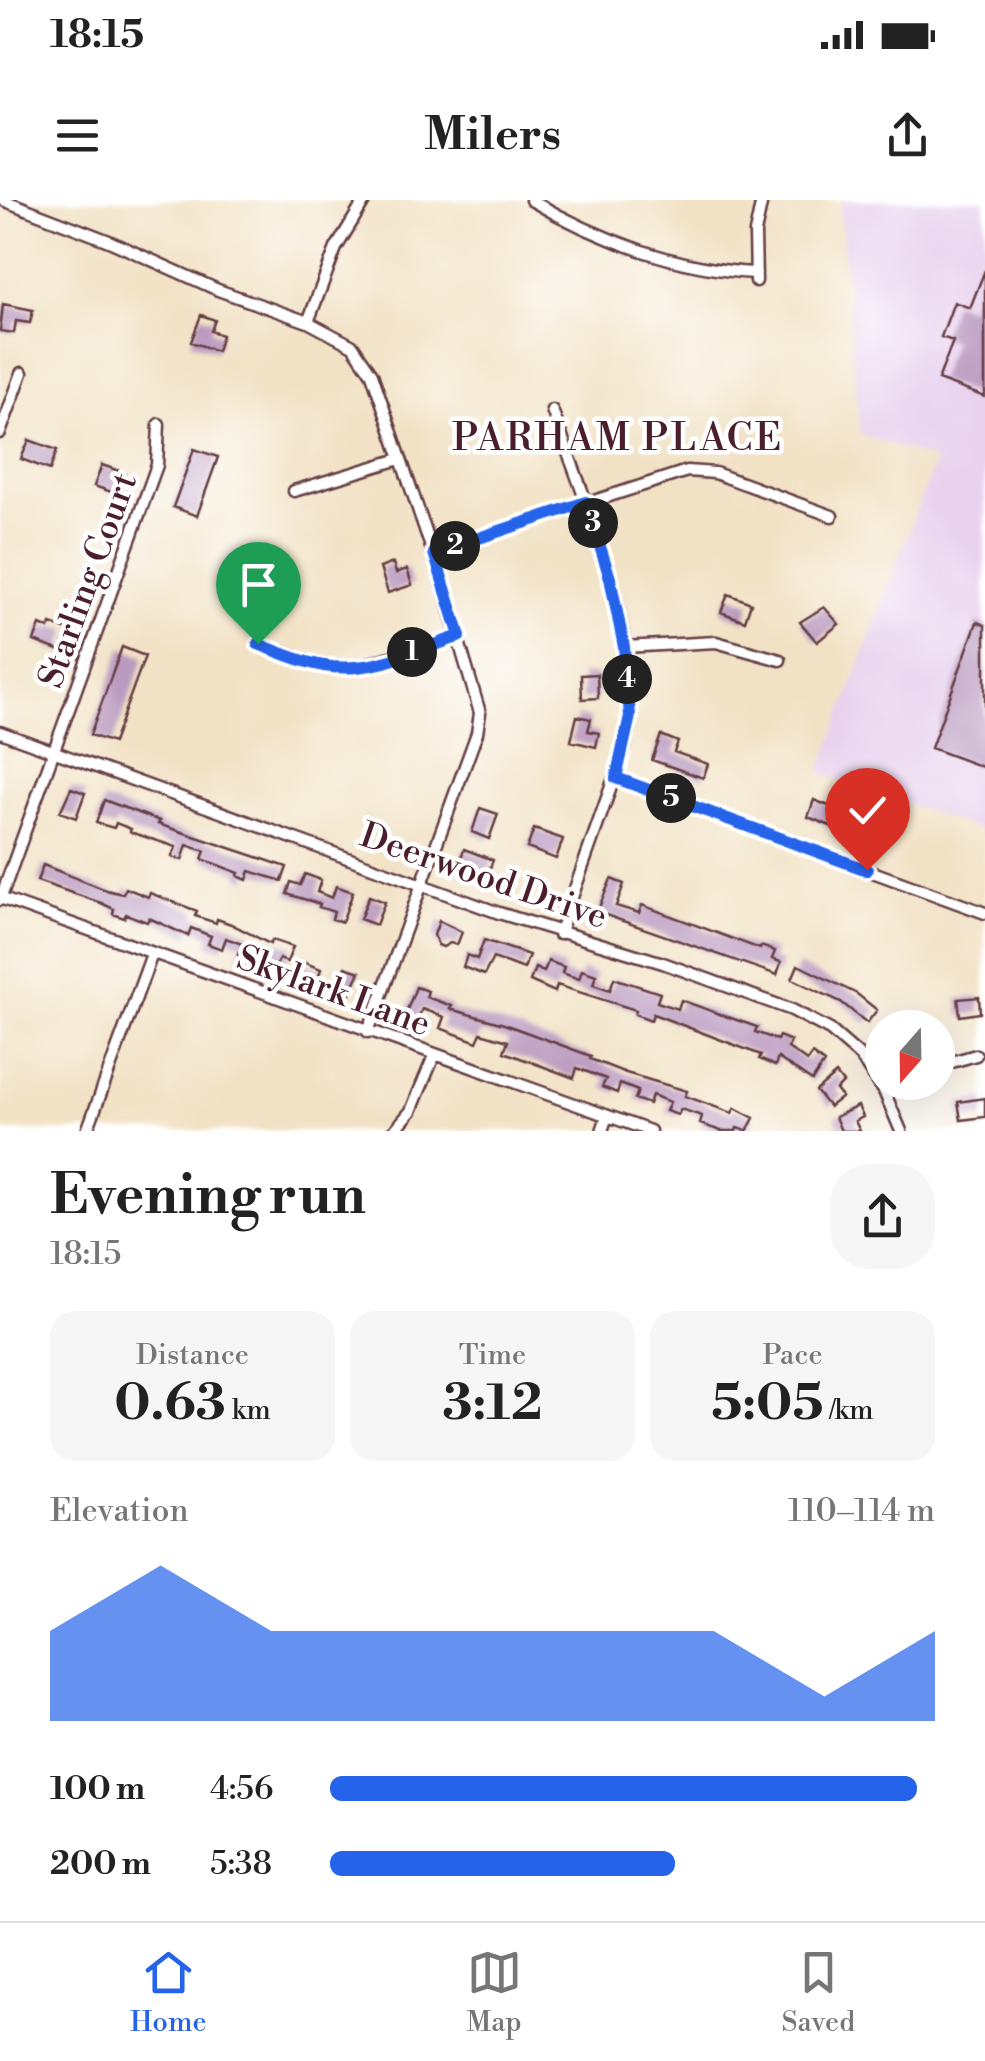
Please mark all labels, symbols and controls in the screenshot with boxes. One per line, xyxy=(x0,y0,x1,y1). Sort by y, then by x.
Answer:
text: 18:15 xyxy=(50,12,144,59)
text: Milers xyxy=(424,107,561,164)
icon: menu xyxy=(50,108,105,163)
icon: share xyxy=(880,108,935,163)
district label: PARHAM PLACE xyxy=(452,415,784,462)
street label: Starling Court xyxy=(30,467,147,694)
pin: 3 xyxy=(568,498,618,548)
text: 3 xyxy=(585,505,601,540)
pin: 2 xyxy=(430,521,480,571)
text: 2 xyxy=(446,528,464,563)
pin xyxy=(216,542,301,645)
icon: arrive xyxy=(231,557,286,612)
pin: 1 xyxy=(387,627,437,677)
text: 1 xyxy=(405,634,419,669)
pin: 4 xyxy=(602,654,652,704)
text: 4 xyxy=(618,661,636,696)
pin xyxy=(825,768,910,871)
pin: 5 xyxy=(646,773,696,823)
text: 5 xyxy=(662,780,680,815)
icon: check xyxy=(840,783,895,838)
street label: Deerwood Drive xyxy=(354,814,613,939)
street label: Skylark Lane xyxy=(231,937,436,1046)
north arrow xyxy=(865,1010,955,1100)
map controls xyxy=(865,1010,955,1100)
text: Evening run xyxy=(50,1162,366,1231)
button: share xyxy=(830,1164,935,1269)
text: 18:15 xyxy=(50,1234,121,1274)
text: Distance xyxy=(136,1338,249,1373)
text: Time xyxy=(459,1338,526,1373)
text: Pace xyxy=(762,1338,823,1373)
text: 0.63 xyxy=(114,1373,226,1435)
text: 3:12 xyxy=(442,1373,543,1435)
text: 5:05 xyxy=(711,1373,823,1435)
text: km xyxy=(226,1393,271,1428)
text: /km xyxy=(823,1393,874,1428)
text: Elevation xyxy=(50,1491,189,1531)
text: 110–114 m xyxy=(788,1491,935,1531)
text: 100 m xyxy=(50,1769,145,1809)
text: 4:56 xyxy=(210,1769,273,1809)
text: 200 m xyxy=(50,1844,151,1884)
text: 5:38 xyxy=(210,1844,272,1884)
tab: Home xyxy=(130,1945,207,2040)
tab: Map xyxy=(467,1945,522,2040)
tab: Saved xyxy=(782,1945,855,2040)

